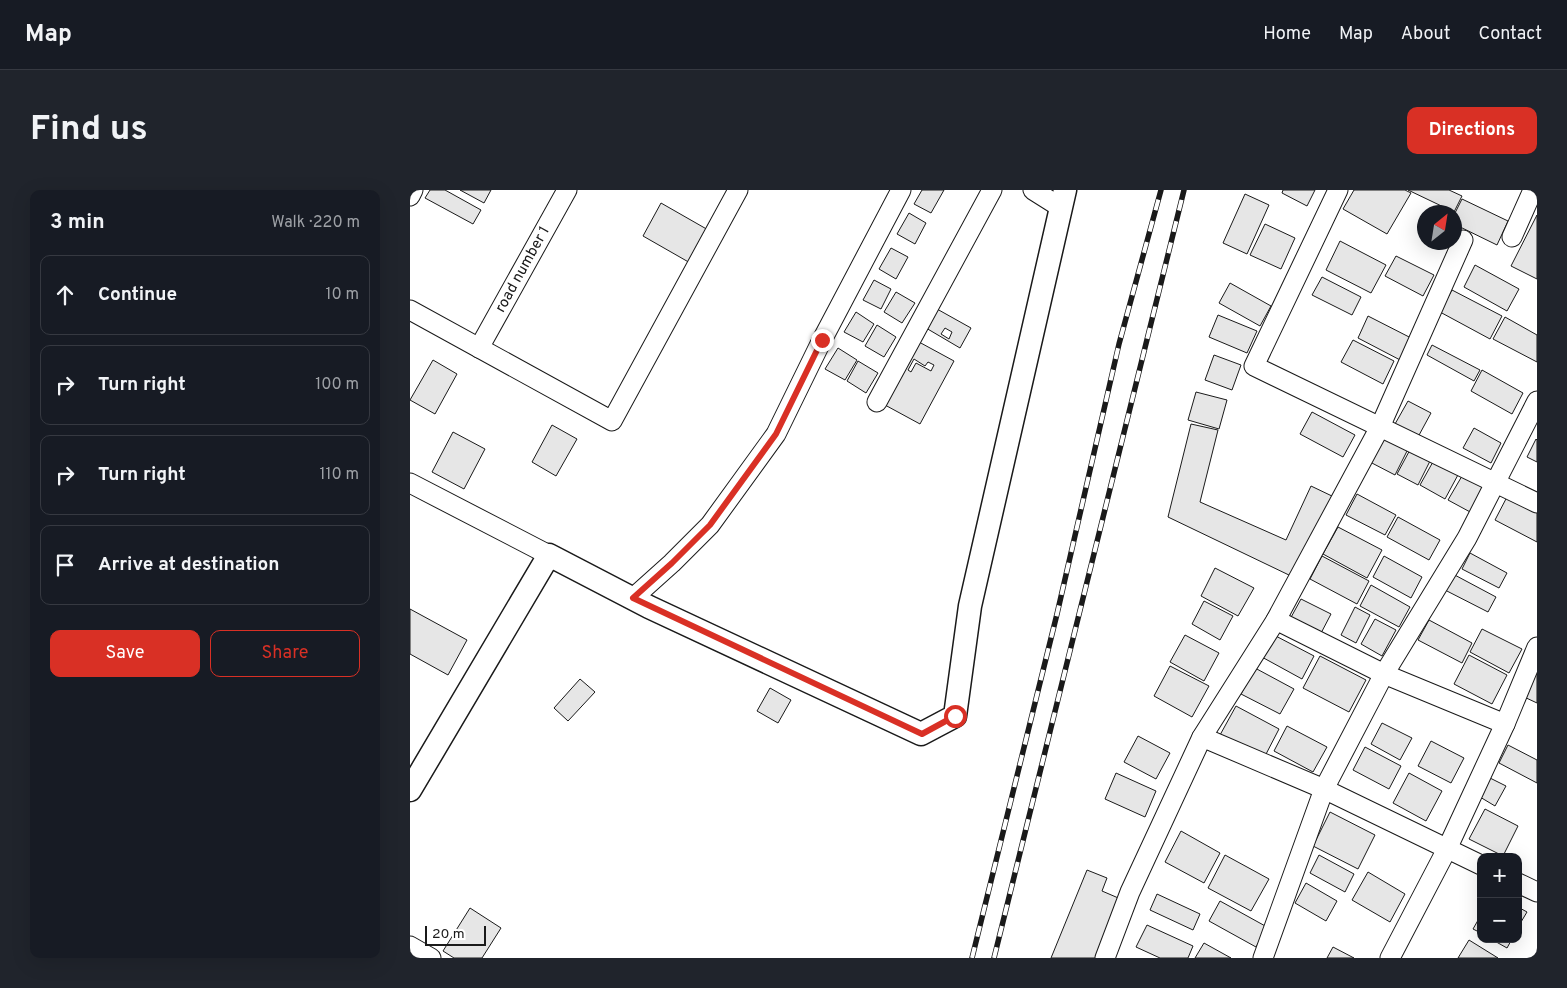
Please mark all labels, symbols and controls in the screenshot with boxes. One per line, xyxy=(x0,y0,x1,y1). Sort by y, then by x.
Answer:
text: Map xyxy=(25,20,72,50)
text: Home xyxy=(1263,23,1311,46)
text: Map xyxy=(1339,23,1373,46)
text: About xyxy=(1401,23,1450,46)
text: Contact xyxy=(1478,23,1542,46)
button: Directions xyxy=(1407,107,1537,154)
text: Find us xyxy=(30,108,148,152)
north arrow xyxy=(1417,205,1462,250)
text: 3 min xyxy=(50,209,105,236)
text: Walk · 220 m xyxy=(271,213,360,233)
street label: road number 1 xyxy=(491,223,554,316)
icon: ahead xyxy=(51,281,79,309)
text: Continue xyxy=(98,283,177,307)
text: 10 m xyxy=(325,285,359,305)
route end xyxy=(811,329,834,352)
icon: right xyxy=(51,371,79,399)
text: Turn right xyxy=(98,373,186,397)
text: 100 m xyxy=(315,375,359,395)
icon: right xyxy=(51,461,79,489)
text: Turn right xyxy=(98,463,186,487)
text: 110 m xyxy=(319,465,359,485)
icon: arrive xyxy=(51,551,79,579)
text: Arrive at destination xyxy=(98,553,279,577)
button: Save xyxy=(50,630,200,677)
button: Share xyxy=(210,630,360,677)
route start xyxy=(944,705,967,728)
map controls xyxy=(1477,853,1522,943)
button: + xyxy=(1477,853,1522,898)
button: − xyxy=(1477,898,1522,943)
scale bar xyxy=(425,923,486,946)
text: 20 m xyxy=(432,926,465,943)

